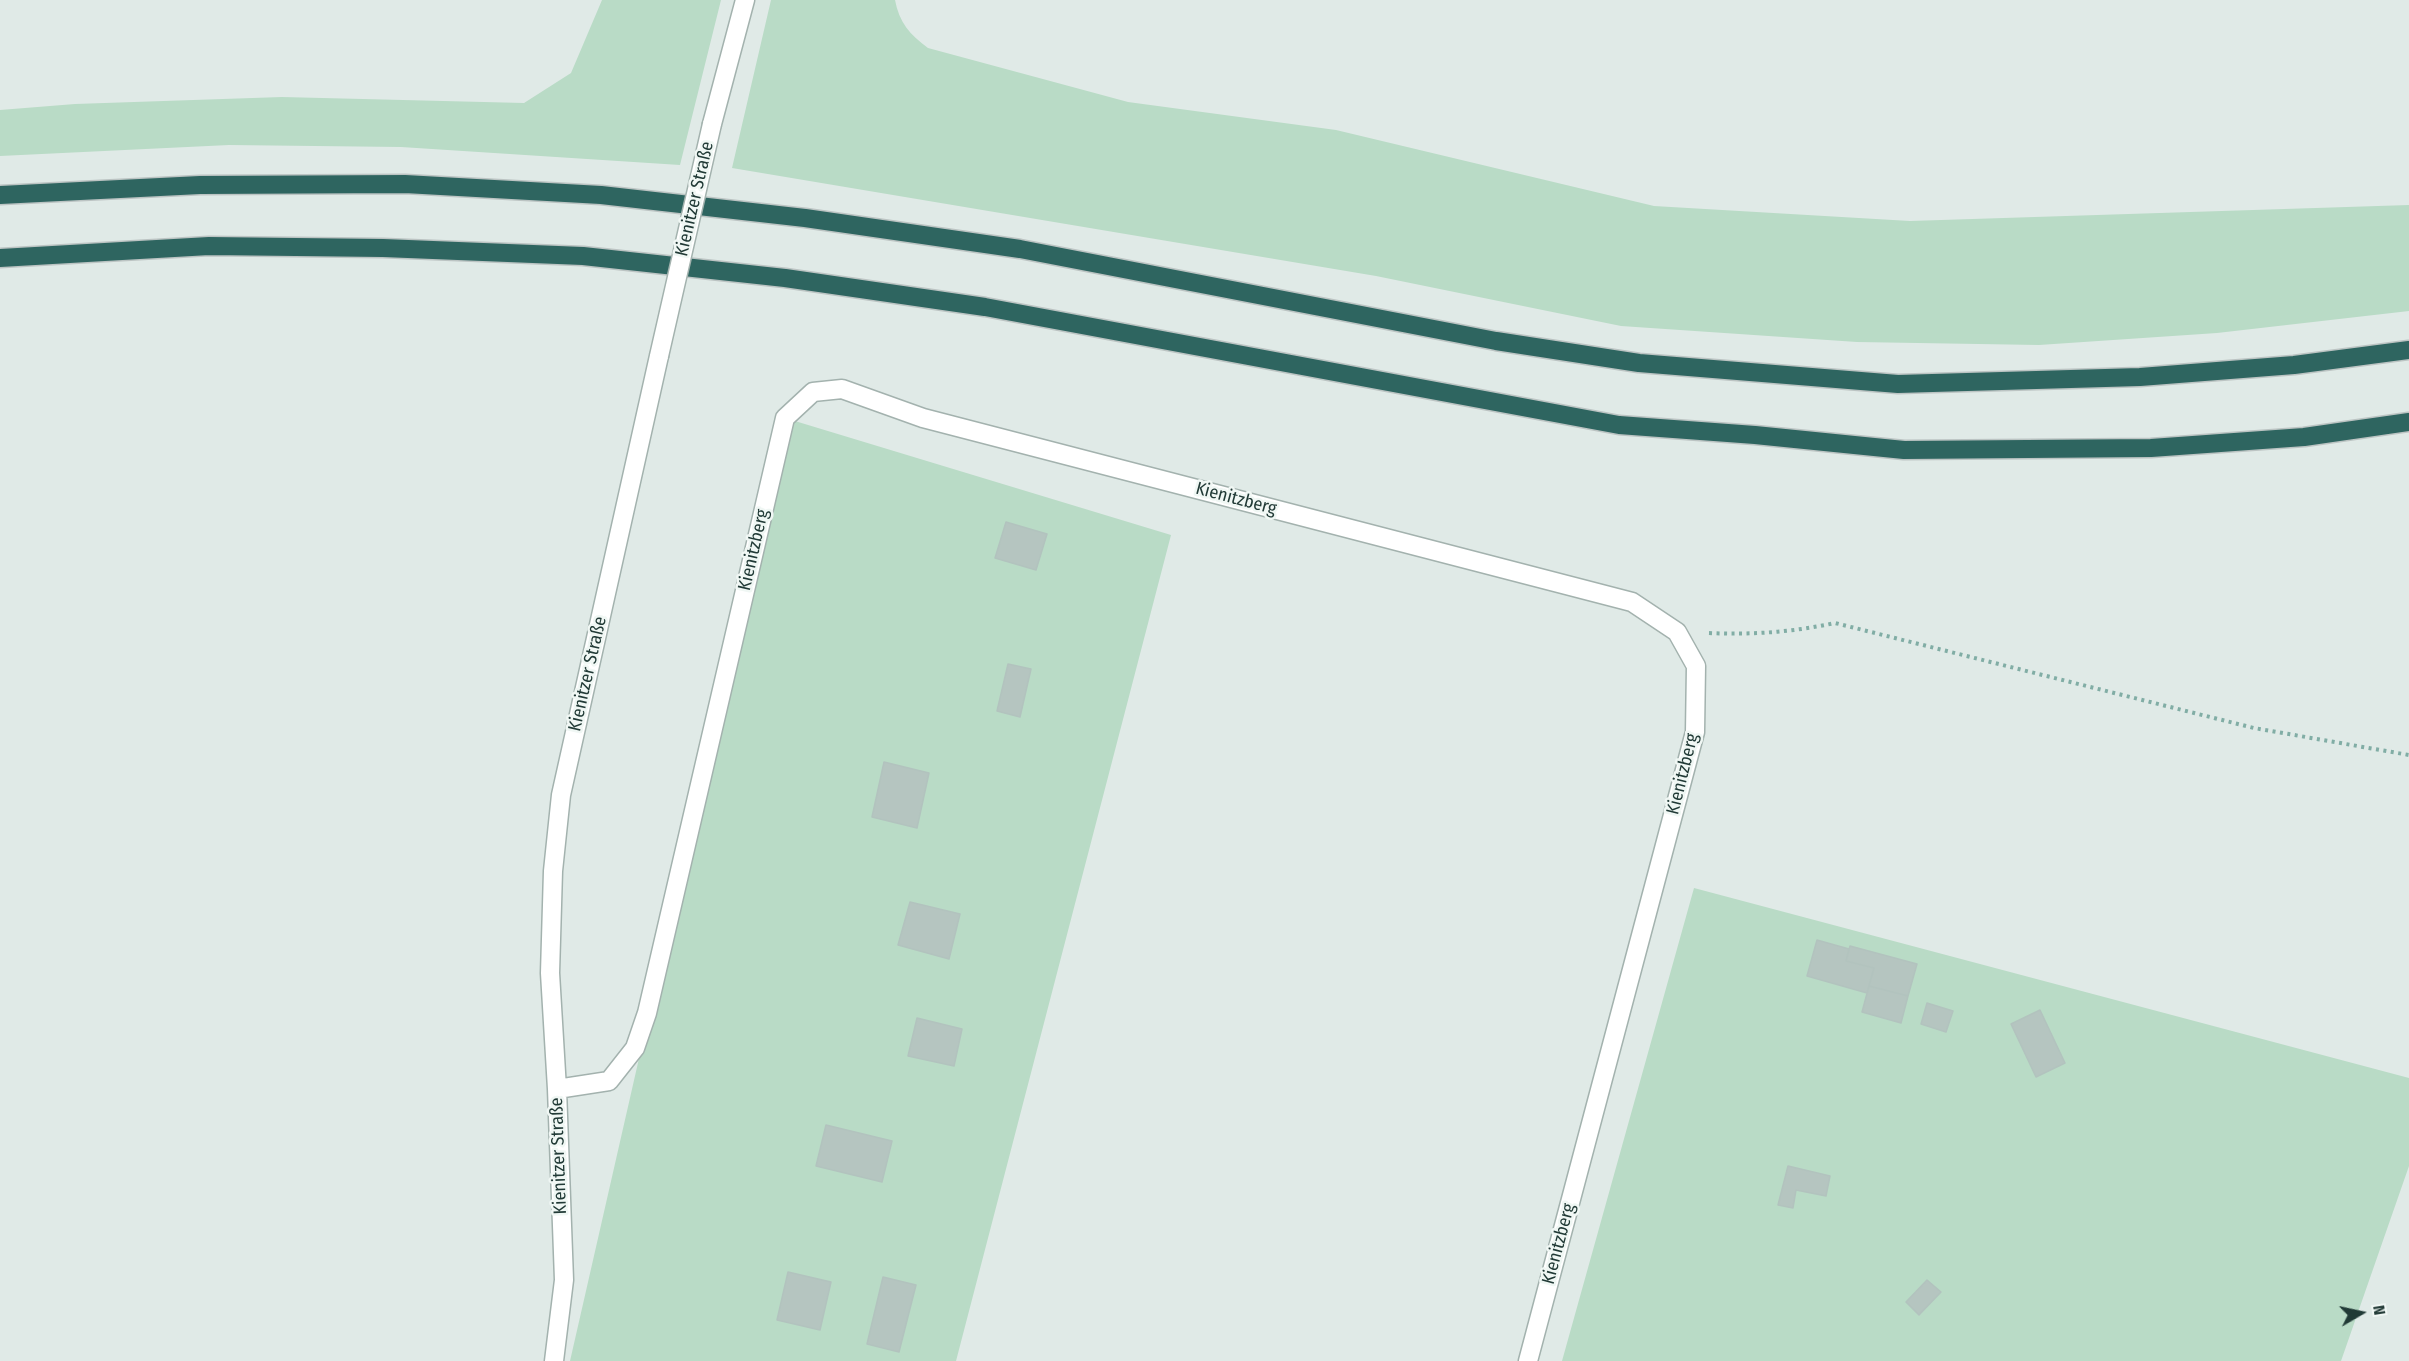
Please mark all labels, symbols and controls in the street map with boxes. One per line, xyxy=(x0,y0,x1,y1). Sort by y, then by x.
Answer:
street label: Kienitzer Straße xyxy=(671,140,719,258)
street label: Kienitzberg xyxy=(1193,478,1279,520)
street label: Kienitzberg xyxy=(734,507,774,593)
street label: Kienitzer Straße xyxy=(564,615,612,733)
street label: Kienitzberg xyxy=(1662,731,1704,817)
street label: Kienitzer Straße xyxy=(546,1097,572,1215)
street label: Kienitzberg xyxy=(1538,1201,1580,1287)
north arrow xyxy=(2331,1283,2391,1343)
text: N xyxy=(2369,1304,2389,1316)

